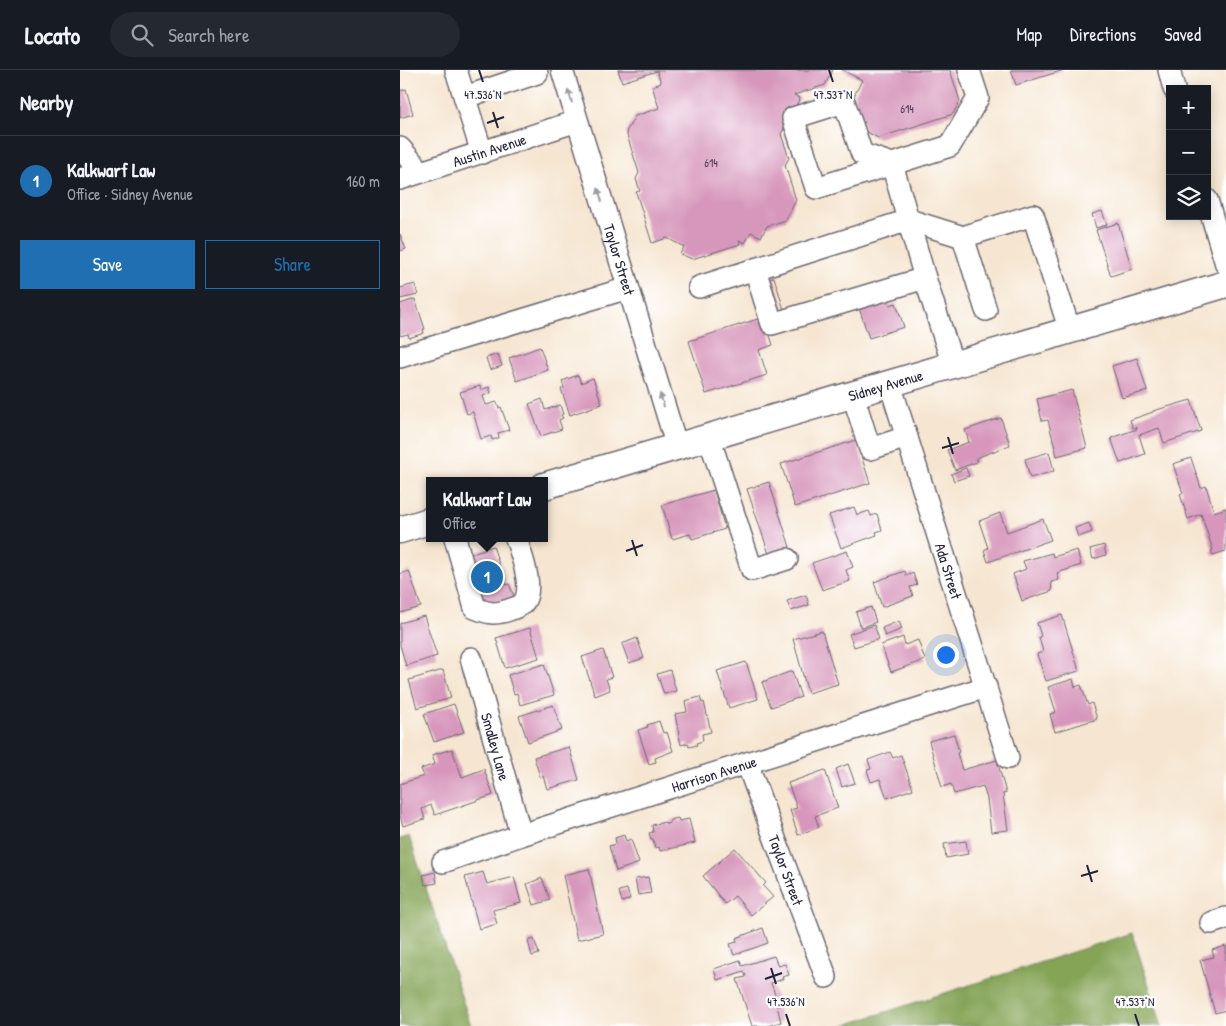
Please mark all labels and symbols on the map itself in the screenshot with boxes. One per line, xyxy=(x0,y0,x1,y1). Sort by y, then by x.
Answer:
text: 47.536°N xyxy=(464,86,502,103)
text: 47.537°N xyxy=(814,86,852,103)
one-way arrow xyxy=(565,88,573,103)
house number: 614 xyxy=(900,100,914,117)
street label: Austin Avenue xyxy=(450,128,529,172)
house number: 614 xyxy=(704,154,718,171)
one-way arrow xyxy=(595,187,603,202)
street label: Taylor Street xyxy=(599,221,641,298)
street label: Sidney Avenue xyxy=(846,364,925,406)
one-way arrow xyxy=(658,393,666,408)
street label: Ada Street xyxy=(930,540,968,602)
pin: 1 xyxy=(471,558,503,596)
your location xyxy=(933,642,959,668)
street label: Smalley Lane xyxy=(476,710,516,783)
street label: Harrison Avenue xyxy=(669,750,759,797)
street label: Taylor Street xyxy=(764,832,809,909)
text: 47.536°N xyxy=(767,993,805,1010)
text: 47.537°N xyxy=(1116,993,1154,1010)

